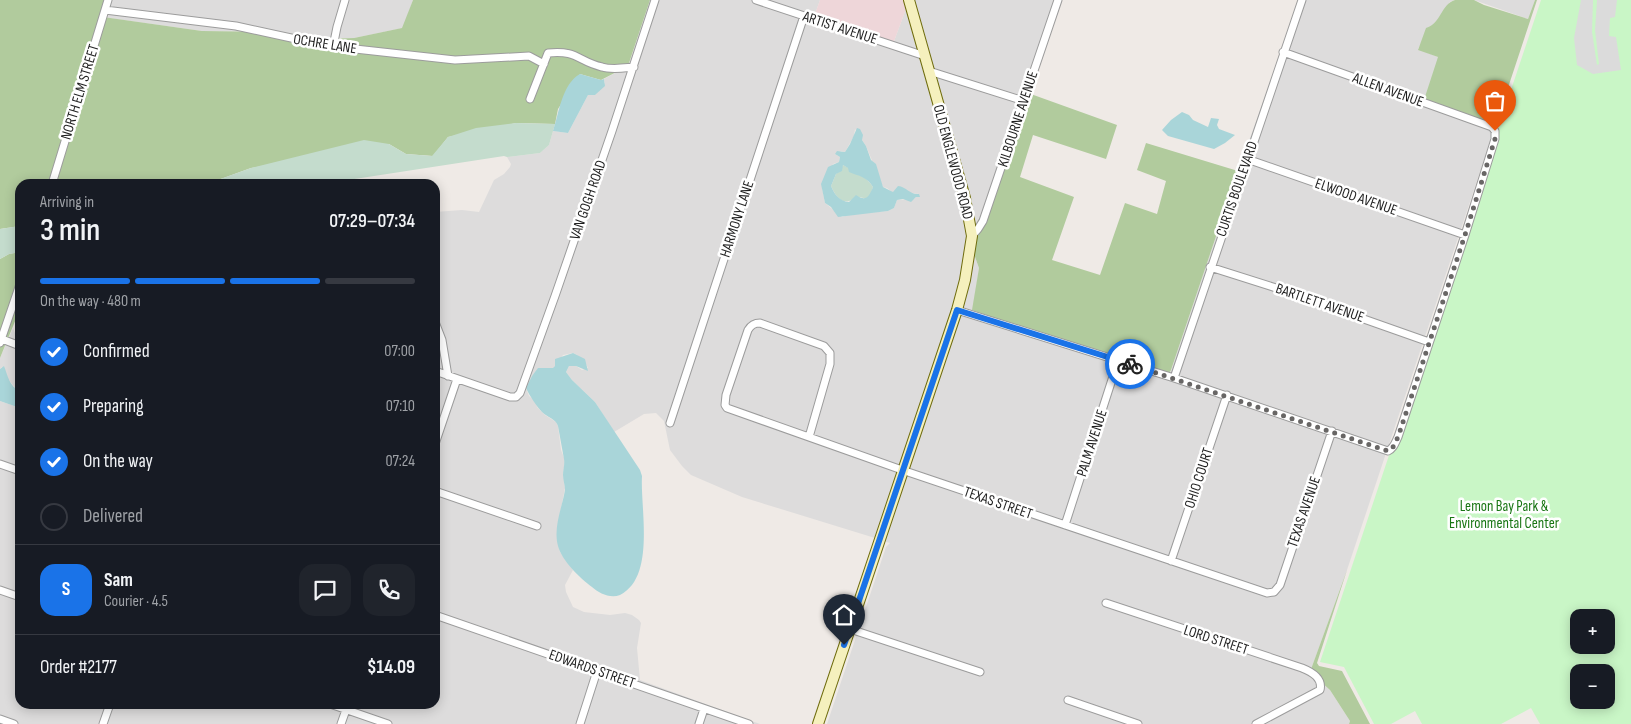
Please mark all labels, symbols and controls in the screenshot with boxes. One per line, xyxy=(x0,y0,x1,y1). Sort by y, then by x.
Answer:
street label: ARTIST AVENUE xyxy=(799,7,880,49)
street label: OCHRE LANE xyxy=(292,30,358,58)
street label: NORTH ELM STREET xyxy=(56,42,104,142)
street label: KILBOURNE AVENUE xyxy=(993,68,1043,170)
street label: ALLEN AVENUE xyxy=(1349,68,1426,112)
pin xyxy=(1474,80,1516,131)
icon: bag xyxy=(1481,87,1509,115)
street label: OLD ENGLEWOOD ROAD xyxy=(929,103,977,221)
street label: CURTIS BOULEVARD xyxy=(1212,139,1262,239)
street label: VAN GOGH ROAD xyxy=(565,158,611,242)
street label: ELWOOD AVENUE xyxy=(1312,174,1400,220)
street label: HARMONY LANE xyxy=(716,178,758,260)
text: Arriving in xyxy=(40,193,94,212)
text: 07:29–07:34 xyxy=(329,210,415,233)
text: 3 min xyxy=(40,211,100,250)
street label: BARTLETT AVENUE xyxy=(1273,279,1367,327)
text: On the way · 480 m xyxy=(40,292,141,311)
icon: check xyxy=(40,338,68,366)
courier xyxy=(1105,339,1155,389)
text: Confirmed xyxy=(83,340,150,363)
text: 07:00 xyxy=(384,342,415,361)
icon: bike xyxy=(1116,350,1144,378)
icon: check xyxy=(40,393,68,421)
text: Preparing xyxy=(83,395,144,418)
text: 07:10 xyxy=(386,397,415,416)
street label: PALM AVENUE xyxy=(1072,407,1112,479)
street label: OHIO COURT xyxy=(1180,445,1218,511)
icon: check xyxy=(40,448,68,476)
text: On the way xyxy=(83,450,153,473)
text: 07:24 xyxy=(385,452,415,471)
street label: TEXAS AVENUE xyxy=(1283,474,1325,550)
street label: TEXAS STREET xyxy=(961,482,1035,524)
park label: Lemon Bay Park & Environmental Center xyxy=(1449,497,1560,533)
text: Delivered xyxy=(83,505,143,528)
button: chat xyxy=(299,564,351,616)
button: phone xyxy=(363,564,415,616)
text: Sam xyxy=(104,569,133,592)
text: S xyxy=(62,578,70,601)
text: Courier · 4.5 xyxy=(104,592,168,611)
pin xyxy=(823,594,865,645)
icon: home xyxy=(830,601,858,629)
map controls xyxy=(1570,609,1615,709)
button: + xyxy=(1570,609,1615,654)
street label: LORD STREET xyxy=(1181,621,1251,659)
street label: EDWARDS STREET xyxy=(546,645,638,693)
text: Order #2177 xyxy=(40,656,117,679)
text: $14.09 xyxy=(367,656,415,679)
button: − xyxy=(1570,664,1615,709)

